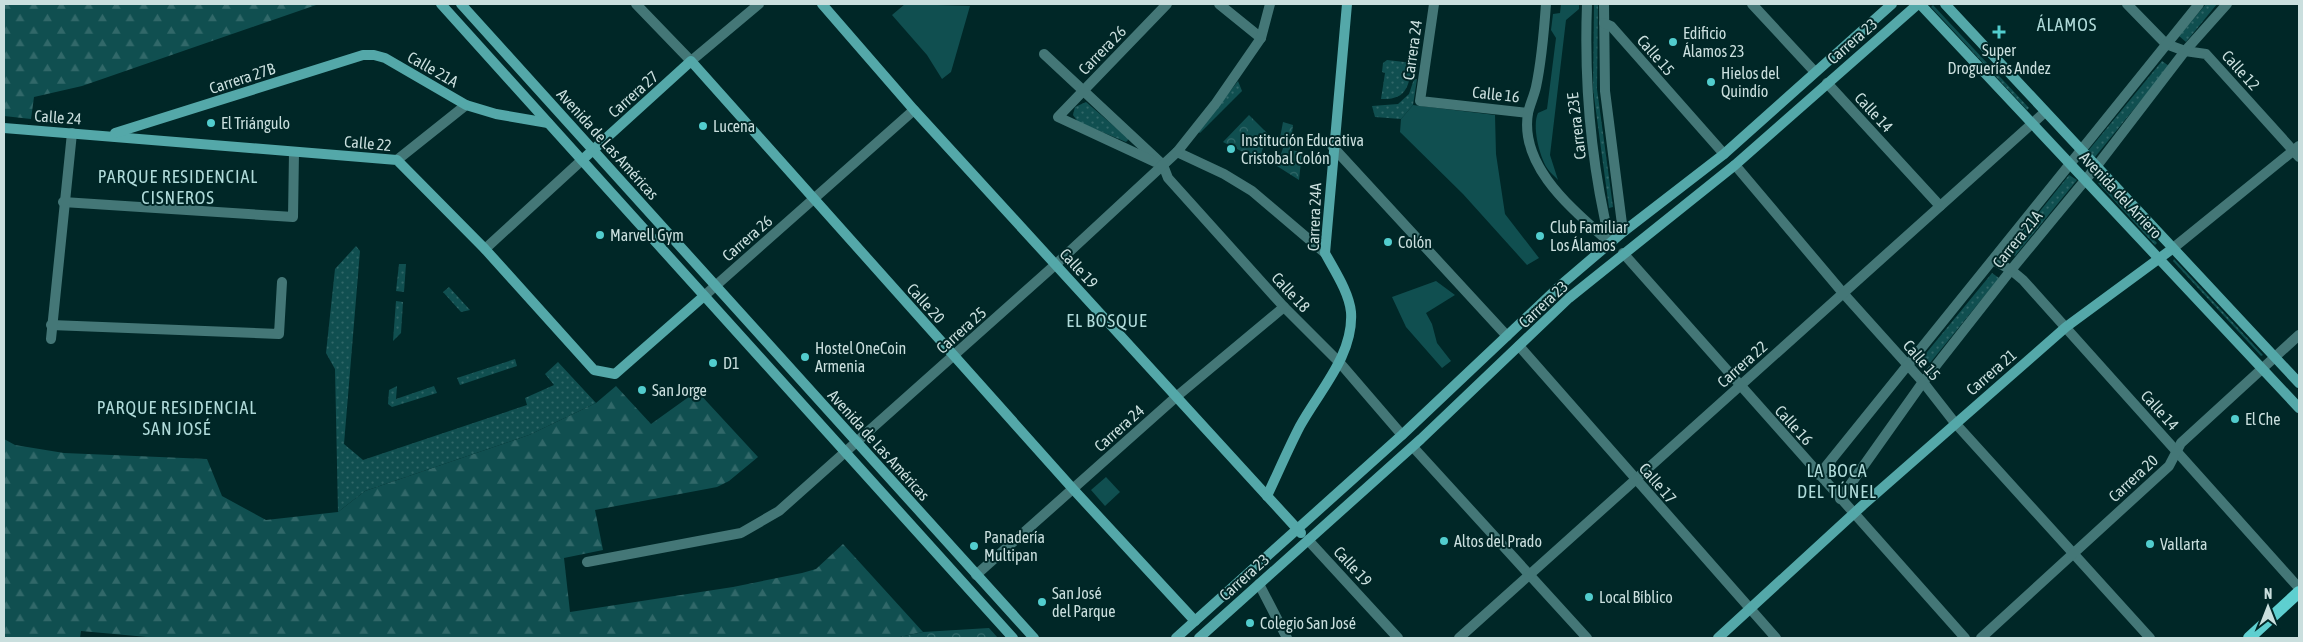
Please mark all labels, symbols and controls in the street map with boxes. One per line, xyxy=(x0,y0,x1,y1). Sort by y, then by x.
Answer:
street label: Carrera 23 xyxy=(1823,14,1881,68)
district label: ÁLAMOS xyxy=(2037,14,2097,35)
street label: Carrera 24 xyxy=(1399,19,1425,81)
street label: Carrera 26 xyxy=(1075,22,1129,78)
place label: Edificio Álamos 23 xyxy=(1683,24,1744,60)
marker: Super Droguerías Andez xyxy=(1993,26,2005,38)
street label: Calle 15 xyxy=(1634,31,1678,79)
marker: Edificio Álamos 23 xyxy=(1667,36,1679,48)
place label: Super Droguerías Andez xyxy=(1948,41,2051,78)
street label: Calle 12 xyxy=(2218,46,2264,94)
street label: Calle 21A xyxy=(405,47,462,91)
street label: Carrera 27B xyxy=(207,59,278,97)
place label: Hielos del Quindío xyxy=(1721,64,1781,100)
street label: Carrera 27 xyxy=(605,67,661,121)
marker: Hielos del Quindío xyxy=(1705,76,1717,88)
street label: Calle 16 xyxy=(1471,83,1521,105)
street label: Avenida de Las Américas xyxy=(554,85,663,203)
street label: Calle 14 xyxy=(1851,89,1897,135)
street label: Carrera 23E xyxy=(1563,91,1589,160)
street label: Calle 24 xyxy=(34,106,82,128)
place label: El Triángulo xyxy=(221,114,290,133)
marker: El Triángulo xyxy=(205,117,217,129)
place label: Lucena xyxy=(713,117,755,135)
marker: Lucena xyxy=(697,120,709,132)
place label: Institución Educativa Cristobal Colón xyxy=(1241,131,1364,167)
street label: Calle 22 xyxy=(344,132,392,154)
marker: Institución Educativa Cristobal Colón xyxy=(1225,143,1237,155)
street label: Avenida del Arriero xyxy=(2076,148,2166,242)
district label: PARQUE RESIDENCIAL CISNEROS xyxy=(98,166,258,208)
street label: Carrera 24A xyxy=(1304,182,1324,251)
street label: Carrera 21A xyxy=(1989,207,2046,271)
street label: Carrera 26 xyxy=(718,211,776,265)
place label: Club Familiar Los Álamos xyxy=(1550,218,1628,254)
place label: Marvell Gym xyxy=(610,226,684,245)
marker: Marvell Gym xyxy=(594,229,606,241)
marker: Club Familiar Los Álamos xyxy=(1534,230,1546,242)
place label: Colón xyxy=(1398,233,1432,251)
marker: Colón xyxy=(1382,236,1394,248)
street label: Calle 19 xyxy=(1056,245,1102,291)
street label: Calle 18 xyxy=(1268,269,1314,315)
street label: Carrera 23 xyxy=(1515,277,1571,331)
street label: Calle 20 xyxy=(903,279,949,327)
street label: Carrera 25 xyxy=(933,303,989,357)
district label: EL BOSQUE xyxy=(1066,310,1148,331)
street label: Calle 15 xyxy=(1900,336,1944,384)
street label: Carrera 22 xyxy=(1714,337,1770,391)
place label: Hostel OneCoin Armenia xyxy=(815,339,906,375)
street label: Carrera 21 xyxy=(1962,345,2020,399)
marker: Hostel OneCoin Armenia xyxy=(799,351,811,363)
place label: D1 xyxy=(723,354,739,372)
marker: D1 xyxy=(707,357,719,369)
place label: San Jorge xyxy=(652,381,707,400)
marker: San Jorge xyxy=(636,384,648,396)
street label: Avenida de Las Américas xyxy=(825,386,934,504)
street label: Calle 14 xyxy=(2137,386,2183,434)
district label: PARQUE RESIDENCIAL SAN JOSÉ xyxy=(97,397,257,439)
street label: Carrera 24 xyxy=(1091,401,1147,455)
street label: Calle 16 xyxy=(1771,401,1817,449)
place label: El Che xyxy=(2245,410,2280,428)
marker: El Che xyxy=(2229,413,2241,425)
street label: Carrera 20 xyxy=(2105,451,2161,505)
street label: Calle 17 xyxy=(1636,459,1680,507)
district label: LA BOCA DEL TÚNEL xyxy=(1797,460,1877,502)
place label: Panadería Multipan xyxy=(984,528,1045,565)
place label: Altos del Prado xyxy=(1454,532,1542,550)
marker: Altos del Prado xyxy=(1438,535,1450,547)
place label: Vallarta xyxy=(2160,535,2207,553)
marker: Vallarta xyxy=(2144,538,2156,550)
marker: Panadería Multipan xyxy=(968,540,980,552)
street label: Calle 19 xyxy=(1330,543,1376,589)
street label: Carrera 23 xyxy=(1216,550,1272,604)
north arrow xyxy=(2243,582,2293,632)
place label: San José del Parque xyxy=(1052,584,1116,621)
text: N xyxy=(2264,586,2272,602)
place label: Local Bíblico xyxy=(1599,588,1673,606)
marker: Local Bíblico xyxy=(1583,591,1595,603)
marker: San José del Parque xyxy=(1036,596,1048,608)
place label: Colegio San José xyxy=(1260,614,1356,633)
marker: Colegio San José xyxy=(1244,617,1256,629)

